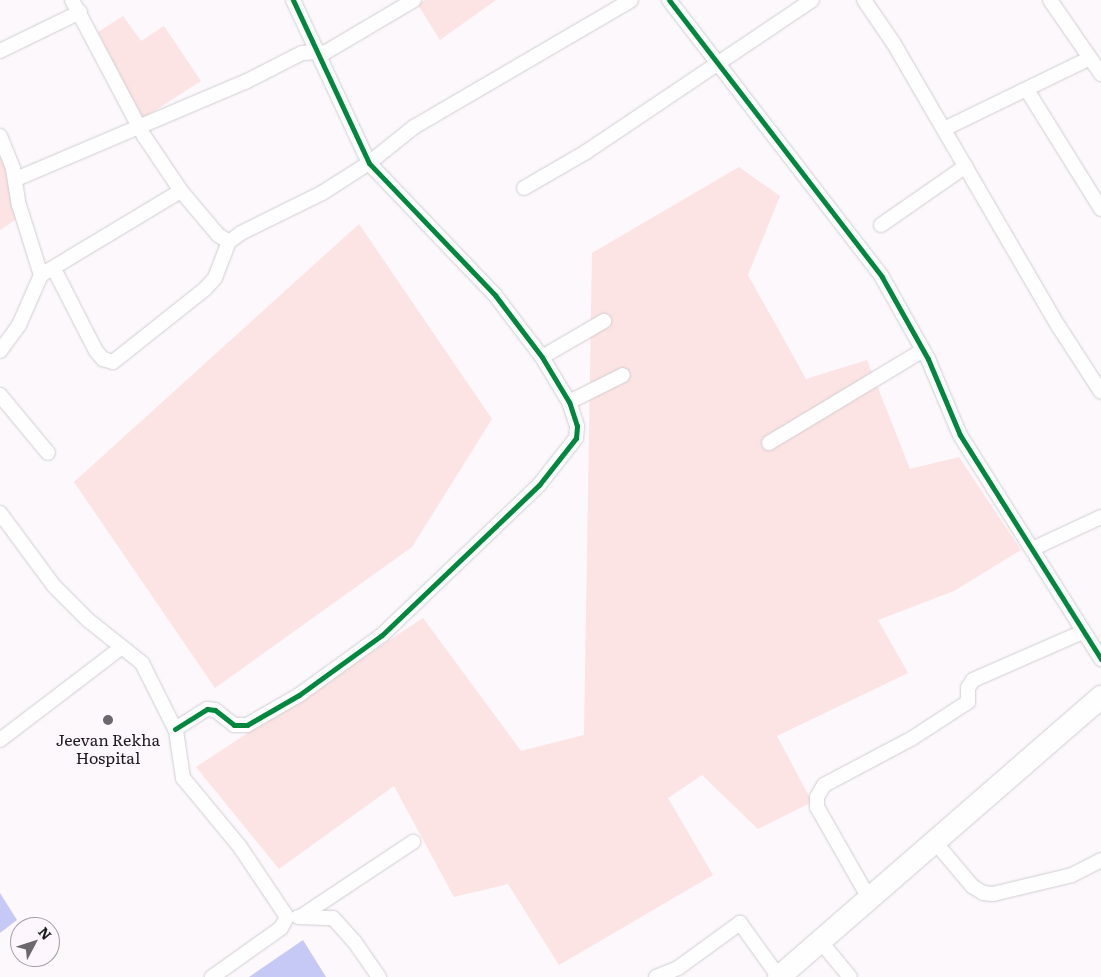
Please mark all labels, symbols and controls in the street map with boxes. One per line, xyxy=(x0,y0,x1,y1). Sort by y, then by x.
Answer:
marker: Jeevan Rekha Hospital xyxy=(101,713,115,727)
place label: Jeevan Rekha Hospital xyxy=(56,729,160,767)
north arrow xyxy=(10,917,60,967)
text: N xyxy=(34,922,57,944)

